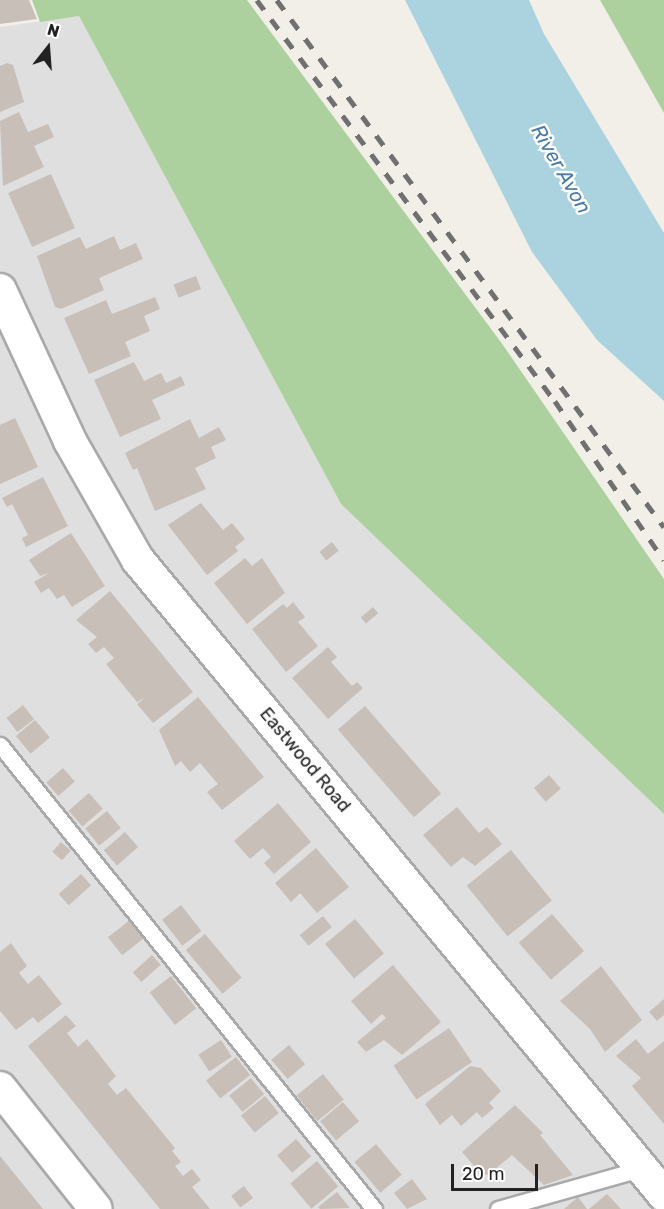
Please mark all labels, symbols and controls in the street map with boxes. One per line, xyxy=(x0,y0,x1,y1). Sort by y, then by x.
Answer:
north arrow xyxy=(18,18,78,78)
text: N xyxy=(45,20,62,41)
water label: River Avon xyxy=(526,120,596,218)
street label: Eastwood Road xyxy=(255,703,355,817)
scale bar xyxy=(454,1152,541,1190)
text: 20 m xyxy=(462,1163,504,1185)

